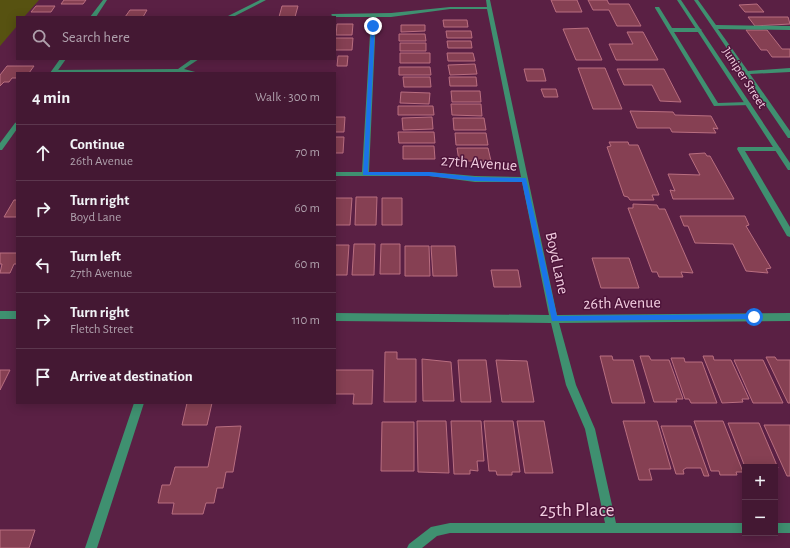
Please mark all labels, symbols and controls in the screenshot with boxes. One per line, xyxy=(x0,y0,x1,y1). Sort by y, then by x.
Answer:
search box xyxy=(16,16,336,60)
route end xyxy=(364,17,382,35)
icon: search xyxy=(30,27,52,49)
text: Search here xyxy=(62,30,130,45)
street label: Juniper Street xyxy=(720,45,768,111)
text: 4 min xyxy=(32,89,70,106)
text: Walk · 300 m xyxy=(255,91,320,104)
text: Continue xyxy=(70,137,125,152)
icon: ahead xyxy=(32,142,54,164)
text: 70 m xyxy=(295,146,320,159)
street label: 27th Avenue xyxy=(440,152,518,174)
text: 26th Avenue xyxy=(70,155,133,168)
text: Turn right xyxy=(70,193,129,208)
icon: right xyxy=(32,198,54,220)
text: 60 m xyxy=(294,202,320,215)
text: Boyd Lane xyxy=(70,211,121,224)
street label: Boyd Lane xyxy=(542,230,571,296)
text: Turn left xyxy=(70,249,121,264)
icon: left xyxy=(32,254,54,276)
text: 60 m xyxy=(294,258,320,271)
text: 27th Avenue xyxy=(70,267,132,280)
street label: 26th Avenue xyxy=(583,294,661,312)
text: Turn right xyxy=(70,305,129,320)
route start xyxy=(745,308,763,326)
icon: right xyxy=(32,310,54,332)
text: 110 m xyxy=(292,314,320,327)
text: Fletch Street xyxy=(70,323,133,336)
icon: arrive xyxy=(32,366,54,388)
text: Arrive at destination xyxy=(70,369,193,384)
map controls xyxy=(742,464,778,536)
button: + xyxy=(742,464,778,500)
button: − xyxy=(742,500,778,536)
street label: 25th Place xyxy=(539,501,615,520)

